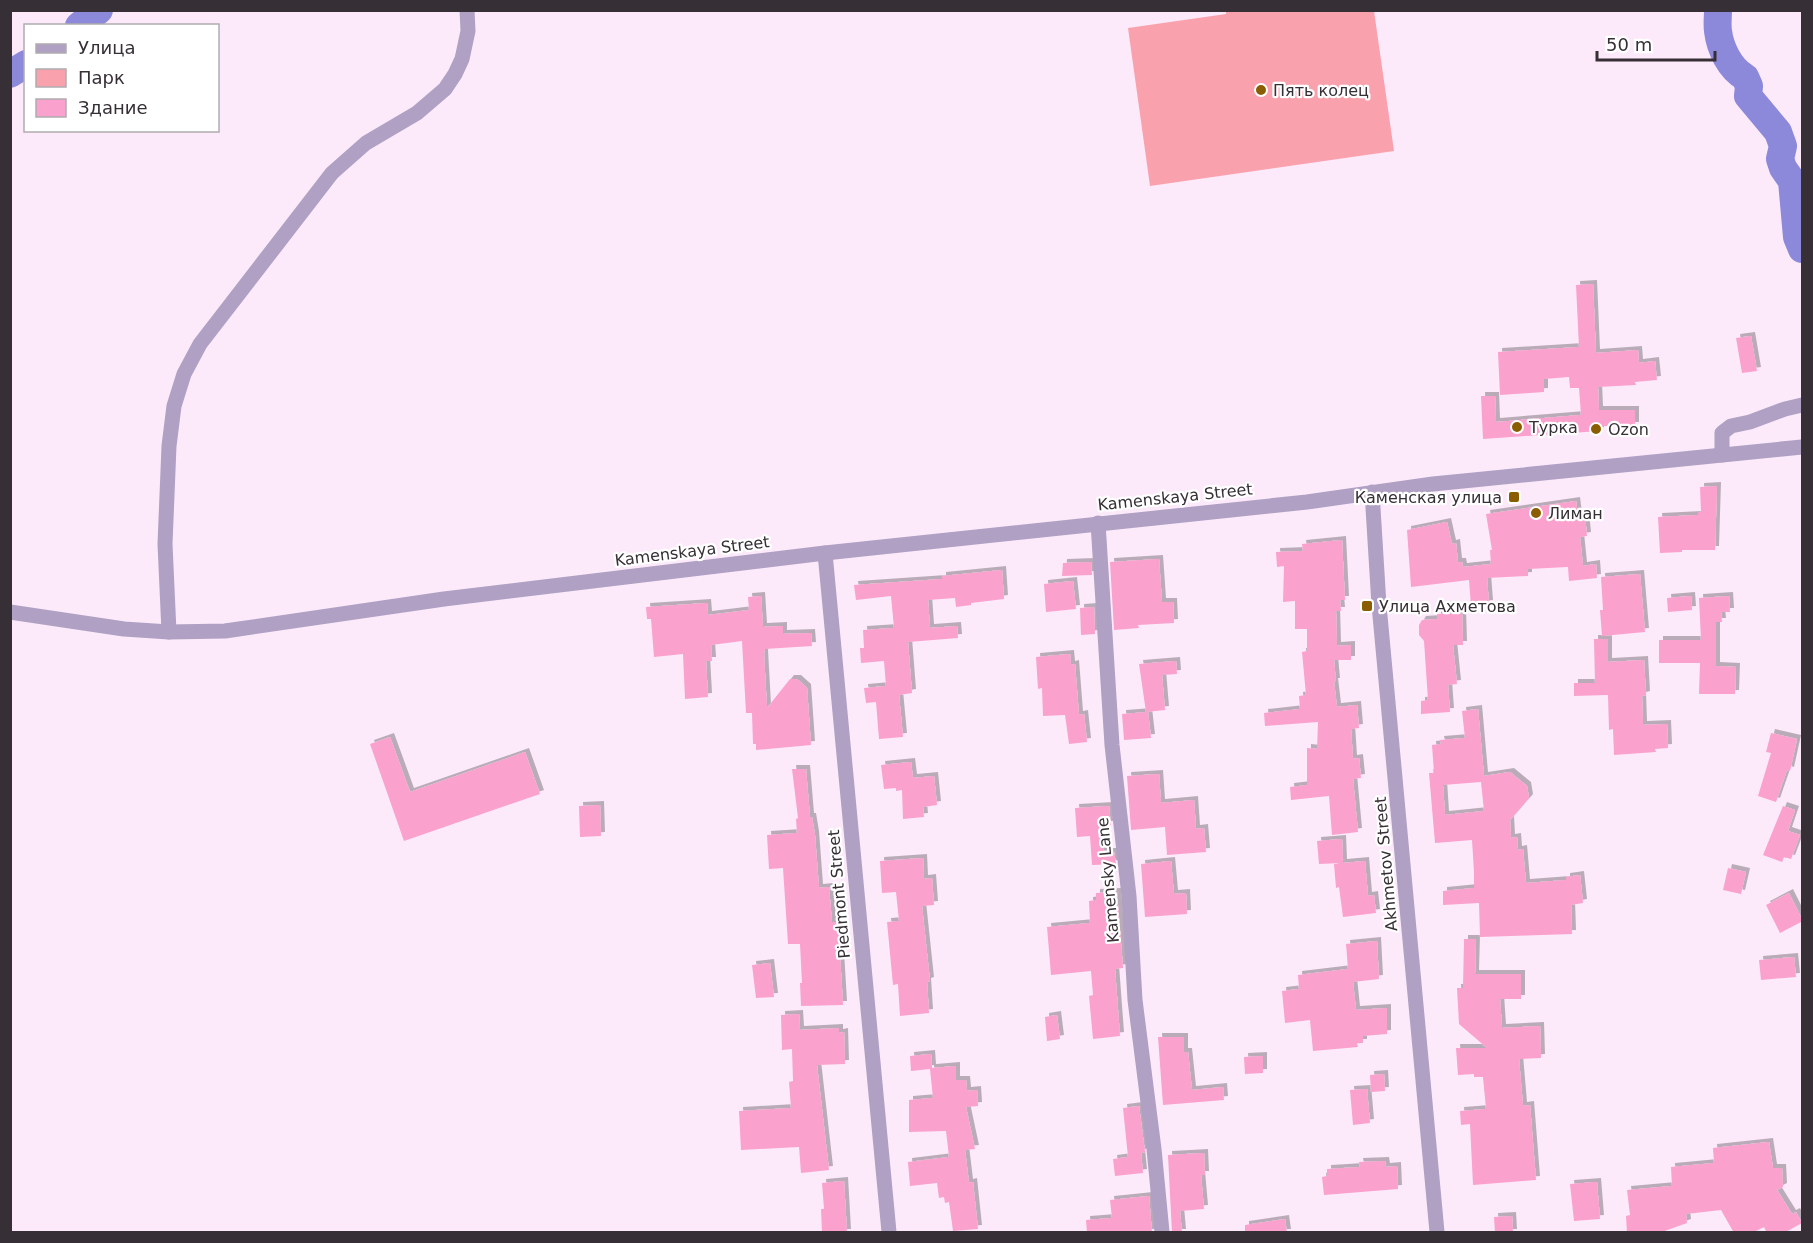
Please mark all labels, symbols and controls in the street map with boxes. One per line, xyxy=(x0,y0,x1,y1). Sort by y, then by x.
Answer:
legend xyxy=(24,24,219,132)
scale bar xyxy=(1597,24,1716,62)
text: 50 m xyxy=(1606,34,1652,55)
text: Улица xyxy=(78,37,135,58)
text: Парк xyxy=(78,67,125,88)
place label: Пять колец xyxy=(1273,81,1369,100)
marker: Пять колец xyxy=(1254,83,1268,97)
text: Здание xyxy=(78,97,148,118)
place label: Турка xyxy=(1528,418,1578,437)
marker: Турка xyxy=(1510,420,1524,434)
place label: Ozon xyxy=(1608,420,1649,439)
marker: Ozon xyxy=(1589,422,1603,436)
street label: Kamenskaya Street xyxy=(1097,479,1253,515)
place label: Каменская улица xyxy=(1355,488,1502,507)
marker: Каменская улица xyxy=(1507,490,1521,504)
place label: Лиман xyxy=(1548,504,1603,523)
marker: Лиман xyxy=(1529,506,1543,520)
street label: Kamenskaya Street xyxy=(614,532,770,570)
place label: Улица Ахметова xyxy=(1379,597,1516,616)
marker: Улица Ахметова xyxy=(1360,599,1374,613)
street label: Akhmetov Street xyxy=(1371,796,1401,932)
street label: Kamensky Lane xyxy=(1093,816,1123,944)
street label: Piedmont Street xyxy=(824,829,854,959)

